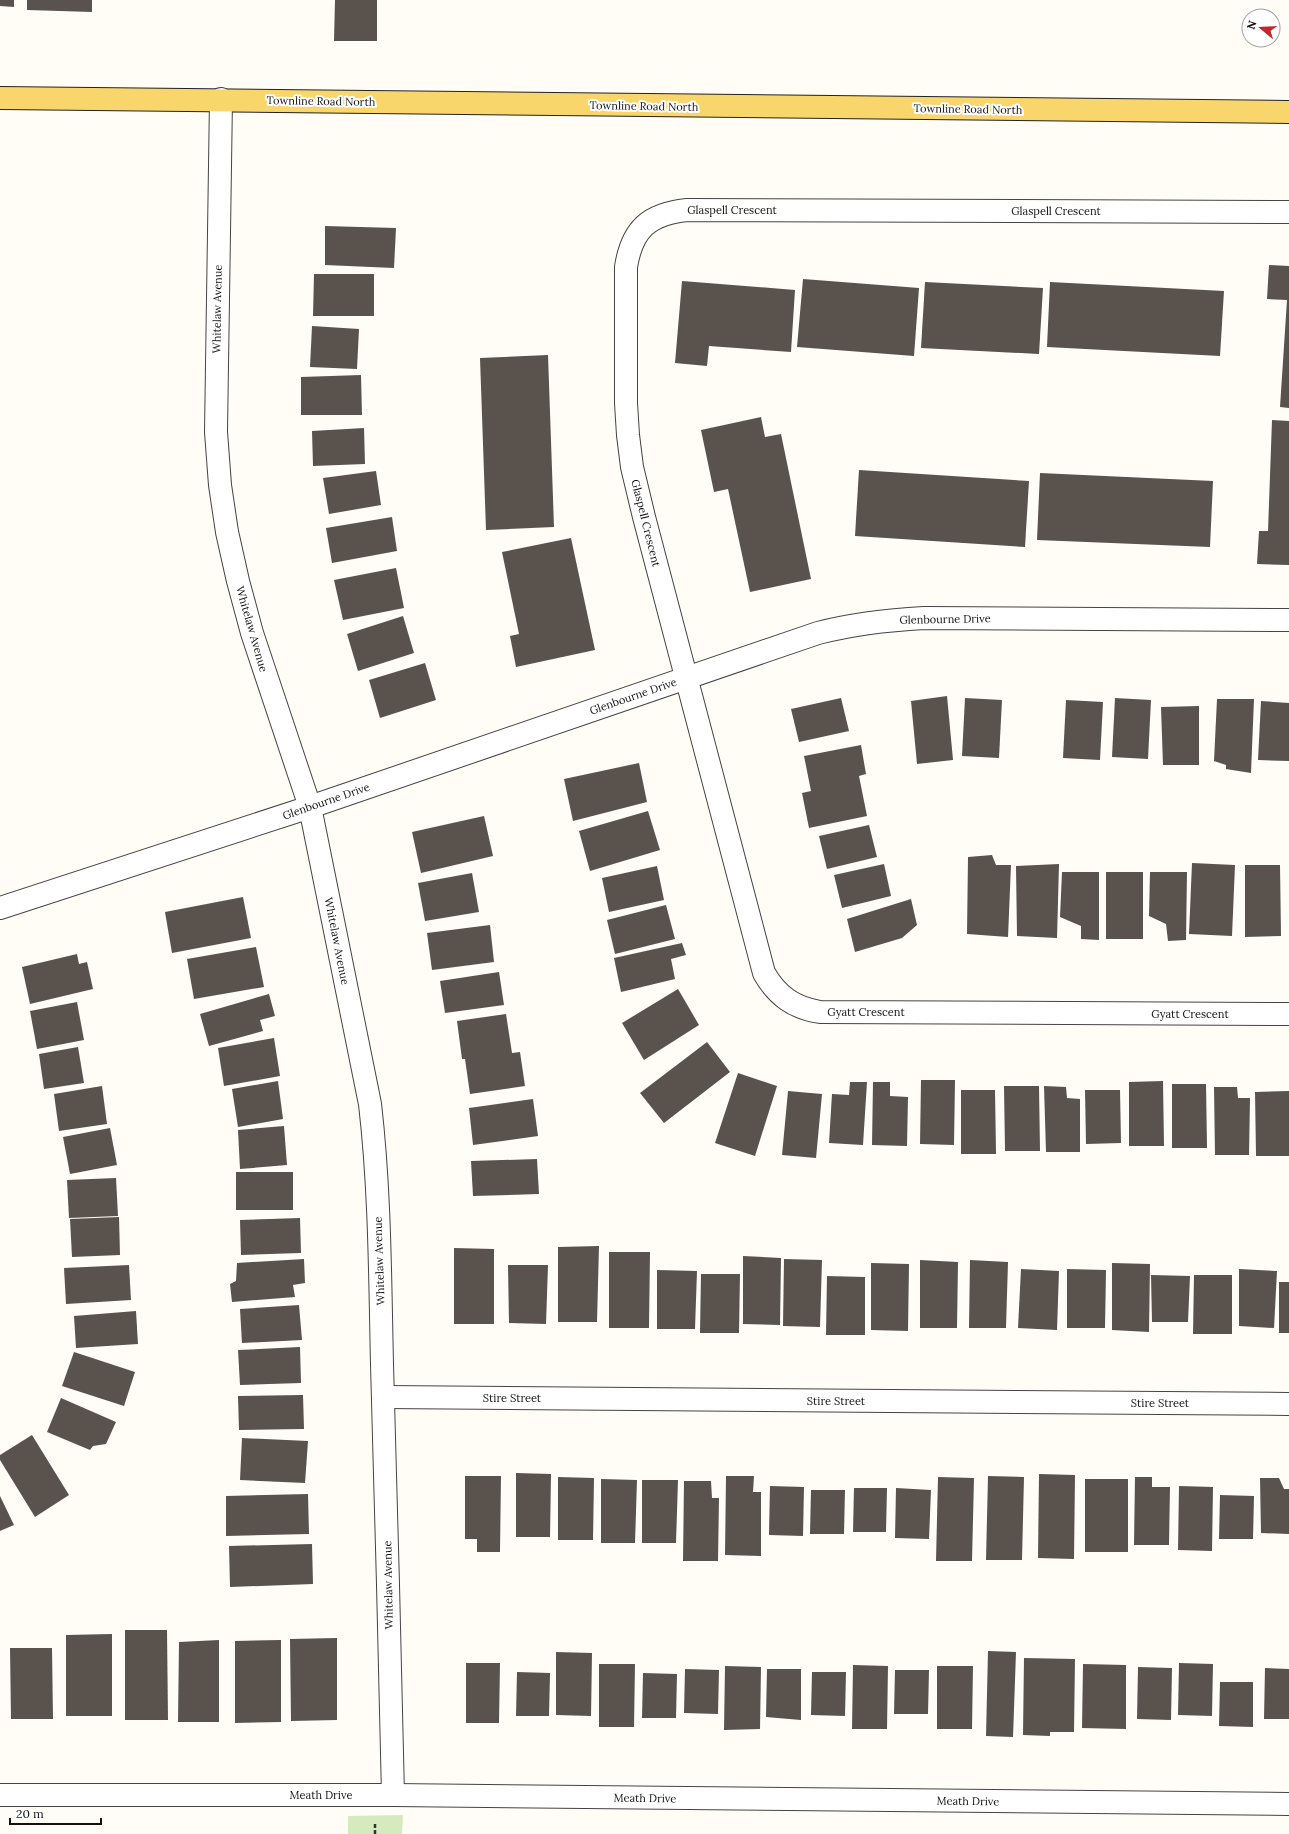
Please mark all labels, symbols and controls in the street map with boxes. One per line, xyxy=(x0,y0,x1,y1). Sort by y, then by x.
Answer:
north arrow xyxy=(1241,8,1281,48)
text: N xyxy=(1244,18,1260,31)
street label: Townline Road North xyxy=(267,93,376,109)
street label: Townline Road North xyxy=(590,98,699,114)
street label: Townline Road North xyxy=(914,101,1023,117)
street label: Glaspell Crescent xyxy=(687,203,778,217)
street label: Glaspell Crescent xyxy=(1011,204,1102,218)
street label: Whitelaw Avenue xyxy=(209,264,225,354)
street label: Glaspell Crescent xyxy=(628,478,664,569)
street label: Whitelaw Avenue xyxy=(233,584,271,674)
street label: Glenbourne Drive xyxy=(899,611,991,627)
street label: Glenbourne Drive xyxy=(588,675,678,717)
street label: Glenbourne Drive xyxy=(281,780,371,822)
street label: Whitelaw Avenue xyxy=(322,896,352,986)
street label: Gyatt Crescent xyxy=(827,1005,905,1019)
street label: Gyatt Crescent xyxy=(1151,1007,1229,1021)
street label: Whitelaw Avenue xyxy=(370,1216,388,1306)
street label: Stire Street xyxy=(483,1391,542,1405)
street label: Stire Street xyxy=(807,1394,866,1408)
street label: Stire Street xyxy=(1131,1396,1190,1410)
street label: Whitelaw Avenue xyxy=(380,1540,396,1630)
street label: Meath Drive xyxy=(290,1788,352,1802)
street label: Meath Drive xyxy=(613,1790,677,1806)
street label: Meath Drive xyxy=(936,1793,1000,1809)
scale bar xyxy=(10,1800,101,1826)
text: 20 m xyxy=(16,1806,44,1821)

